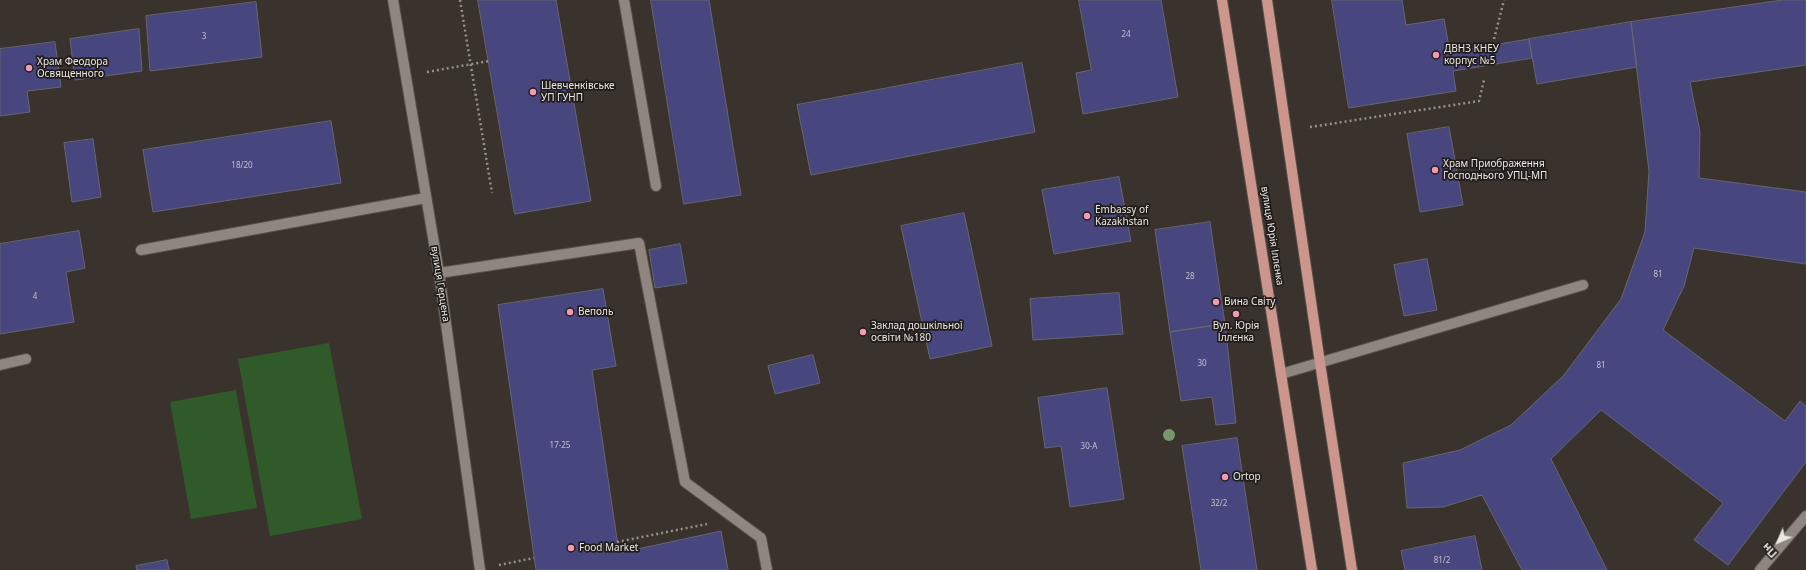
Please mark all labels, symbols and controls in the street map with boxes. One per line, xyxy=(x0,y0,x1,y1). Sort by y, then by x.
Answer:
house number: 24 xyxy=(1121,30,1131,40)
house number: 3 xyxy=(202,32,206,42)
place label: ДВНЗ КНЕУ корпус №5 xyxy=(1444,43,1499,66)
marker: ДВНЗ КНЕУ корпус №5 xyxy=(1431,50,1441,60)
place label: Храм Феодора Освященного xyxy=(37,56,108,80)
marker: Храм Феодора Освященного xyxy=(24,63,34,73)
place label: Шевченківське УП ГУНП xyxy=(541,80,615,104)
marker: Шевченківське УП ГУНП xyxy=(528,87,538,97)
place label: Храм Приображення Господнього УПЦ-МП xyxy=(1443,158,1547,182)
house number: 18/20 xyxy=(231,161,253,171)
marker: Храм Приображення Господнього УПЦ-МП xyxy=(1430,165,1440,175)
street label: вулиця Юрія Іллєнка xyxy=(1258,186,1286,286)
place label: Embassy of Kazakhstan xyxy=(1095,204,1149,228)
marker: Embassy of Kazakhstan xyxy=(1082,211,1092,221)
street label: вулиця Герцена xyxy=(428,245,452,323)
house number: 81 xyxy=(1653,270,1663,280)
house number: 28 xyxy=(1185,272,1195,282)
house number: 4 xyxy=(33,292,37,302)
place label: Вина Світу xyxy=(1224,296,1275,308)
marker: Вина Світу xyxy=(1211,297,1221,307)
place label: Веполь xyxy=(578,306,613,318)
marker: Веполь xyxy=(565,307,575,317)
marker: Вул. Юрія Іллєнка xyxy=(1231,309,1241,319)
place label: Заклад дошкільної освіти №180 xyxy=(871,320,963,344)
place label: Вул. Юрія Іллєнка xyxy=(1213,320,1259,344)
marker: Заклад дошкільної освіти №180 xyxy=(858,327,868,337)
house number: 30 xyxy=(1197,359,1207,369)
house number: 81 xyxy=(1596,361,1606,371)
house number: 17-25 xyxy=(550,441,570,451)
house number: 30-А xyxy=(1081,442,1097,452)
place label: Ortop xyxy=(1233,471,1261,483)
marker: Ortop xyxy=(1220,472,1230,482)
house number: 32/2 xyxy=(1211,499,1227,509)
north arrow xyxy=(1758,522,1798,562)
text: Пн xyxy=(1758,540,1780,562)
place label: Food Market xyxy=(579,542,638,554)
marker: Food Market xyxy=(566,543,576,553)
house number: 81/2 xyxy=(1434,556,1450,566)

